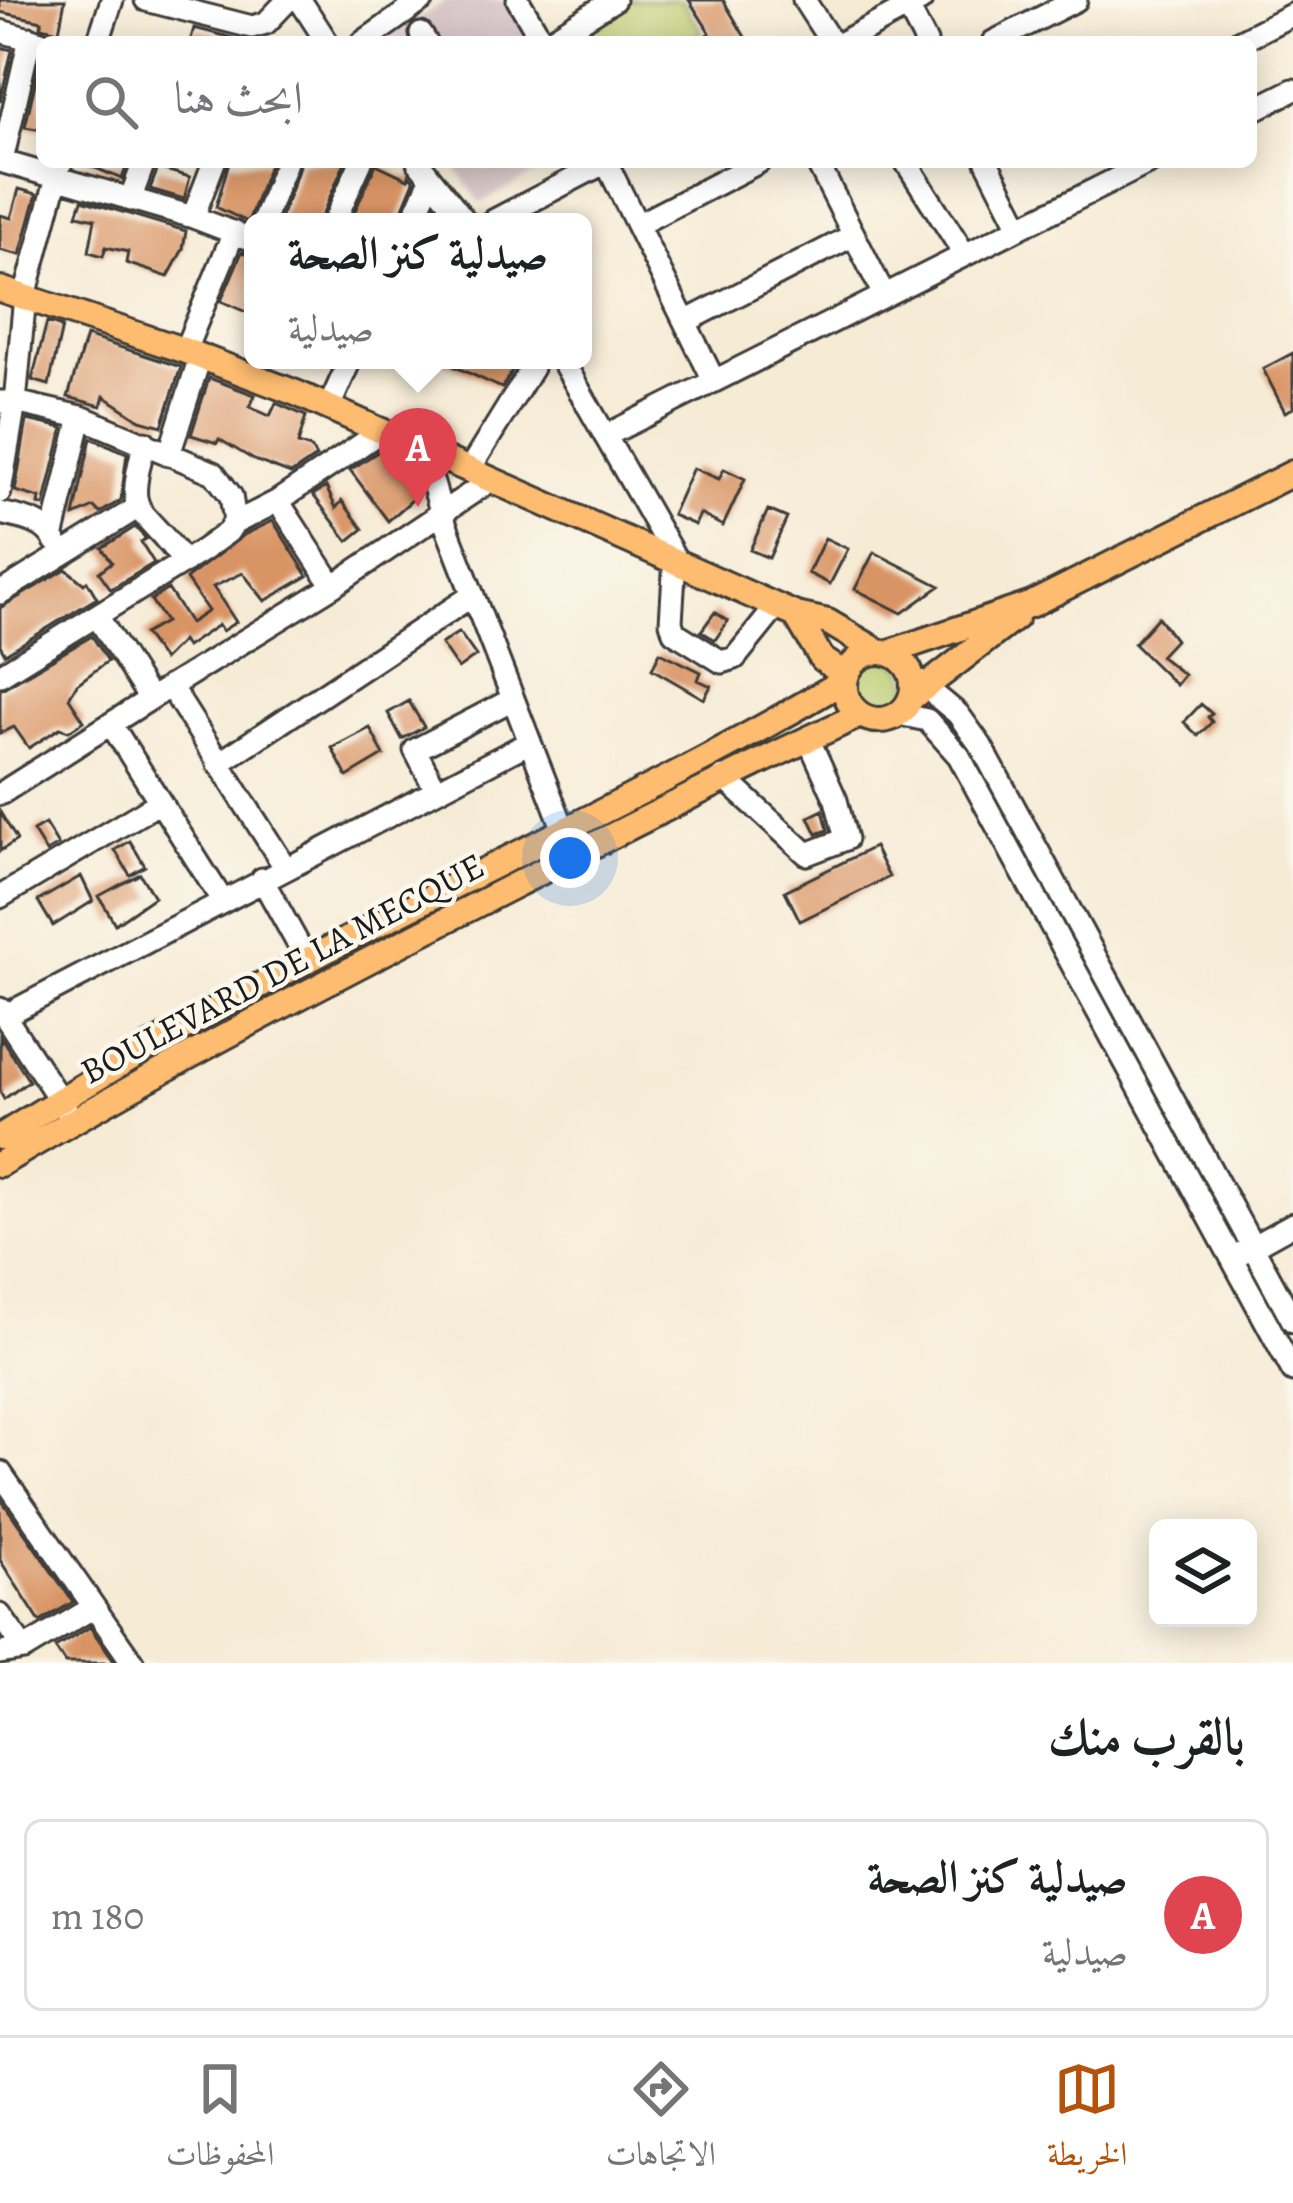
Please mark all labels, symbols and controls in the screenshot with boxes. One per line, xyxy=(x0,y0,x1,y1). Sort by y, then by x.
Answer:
search box xyxy=(36,36,1257,168)
text: ابحث هنا xyxy=(174,67,303,129)
icon: search xyxy=(78,69,144,135)
popup xyxy=(244,213,592,369)
text: صيدلية كنز الصحة xyxy=(288,222,548,284)
text: صيدلية xyxy=(288,301,374,354)
pin: A xyxy=(379,408,457,507)
your location xyxy=(540,828,600,888)
street label: BOULEVARD DE LA MECQUE xyxy=(72,841,492,1095)
map controls xyxy=(1149,1519,1257,1627)
button: layers xyxy=(1149,1519,1257,1627)
text: بالقرب منك xyxy=(1048,1702,1245,1772)
text: صيدلية كنز الصحة xyxy=(867,1846,1128,1908)
text: 180 m xyxy=(51,1889,144,1942)
text: A xyxy=(1191,1889,1215,1942)
text: صيدلية xyxy=(1042,1925,1128,1978)
tab: المحفوظات xyxy=(166,2056,274,2186)
tab: الاتجاهات xyxy=(606,2056,716,2186)
tab: الخريطة xyxy=(1047,2056,1127,2186)

